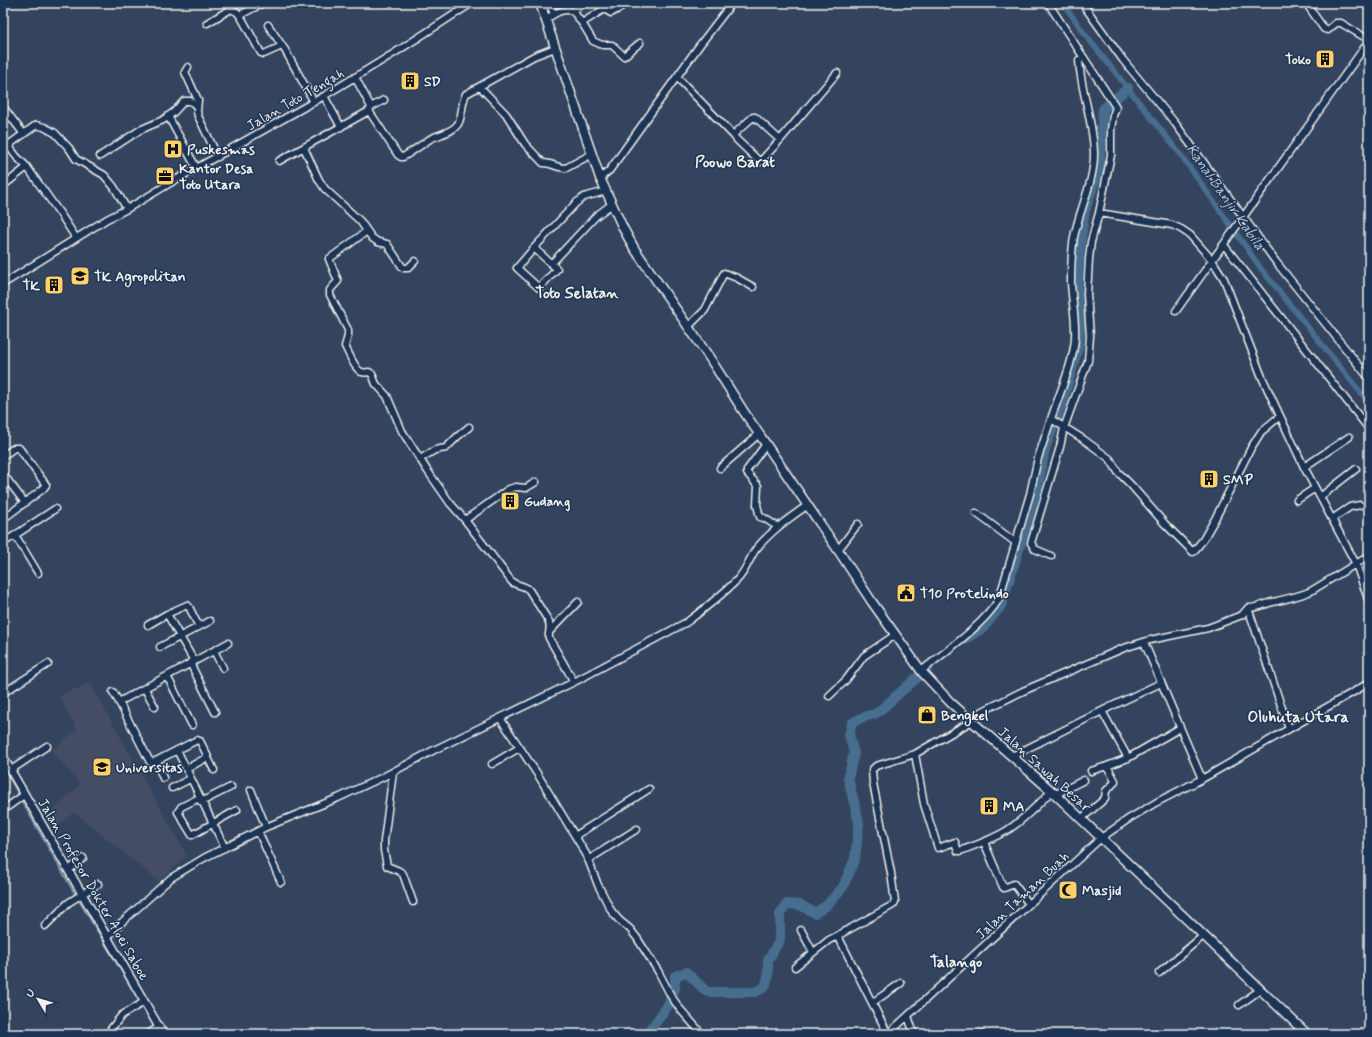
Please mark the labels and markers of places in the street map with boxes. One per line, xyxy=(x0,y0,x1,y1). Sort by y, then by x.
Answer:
building icon: Toko xyxy=(1314,48,1336,70)
place label: Toko xyxy=(1285,51,1311,69)
building icon: SD xyxy=(399,70,421,92)
place label: SD xyxy=(424,73,441,91)
hospital icon: Puskesmas xyxy=(162,138,184,160)
place label: Puskesmas xyxy=(187,141,255,159)
place label: Kantor Desa Toto Utara xyxy=(179,160,254,194)
office icon: Kantor Desa Toto Utara xyxy=(154,165,176,187)
school or university icon: TK Agropolitan xyxy=(69,265,91,287)
place label: TK Agropolitan xyxy=(94,268,186,288)
building icon: TK xyxy=(43,274,65,296)
place label: TK xyxy=(22,277,41,295)
building icon: SMP xyxy=(1198,468,1220,490)
place label: SMP xyxy=(1223,471,1254,489)
building icon: Gudang xyxy=(499,490,521,512)
place label: Gudang xyxy=(524,493,570,512)
public building icon: T10 Protelindo xyxy=(895,582,917,604)
place label: T10 Protelindo xyxy=(920,585,1009,603)
shop icon: Bengkel xyxy=(916,704,938,726)
place label: Bengkel xyxy=(941,707,989,727)
school or university icon: Universitas xyxy=(91,756,113,778)
place label: Universitas xyxy=(116,759,183,777)
building icon: MA xyxy=(978,795,1000,817)
place label: MA xyxy=(1003,798,1024,816)
mosque icon: Masjid xyxy=(1057,879,1079,901)
place label: Masjid xyxy=(1082,882,1121,901)

